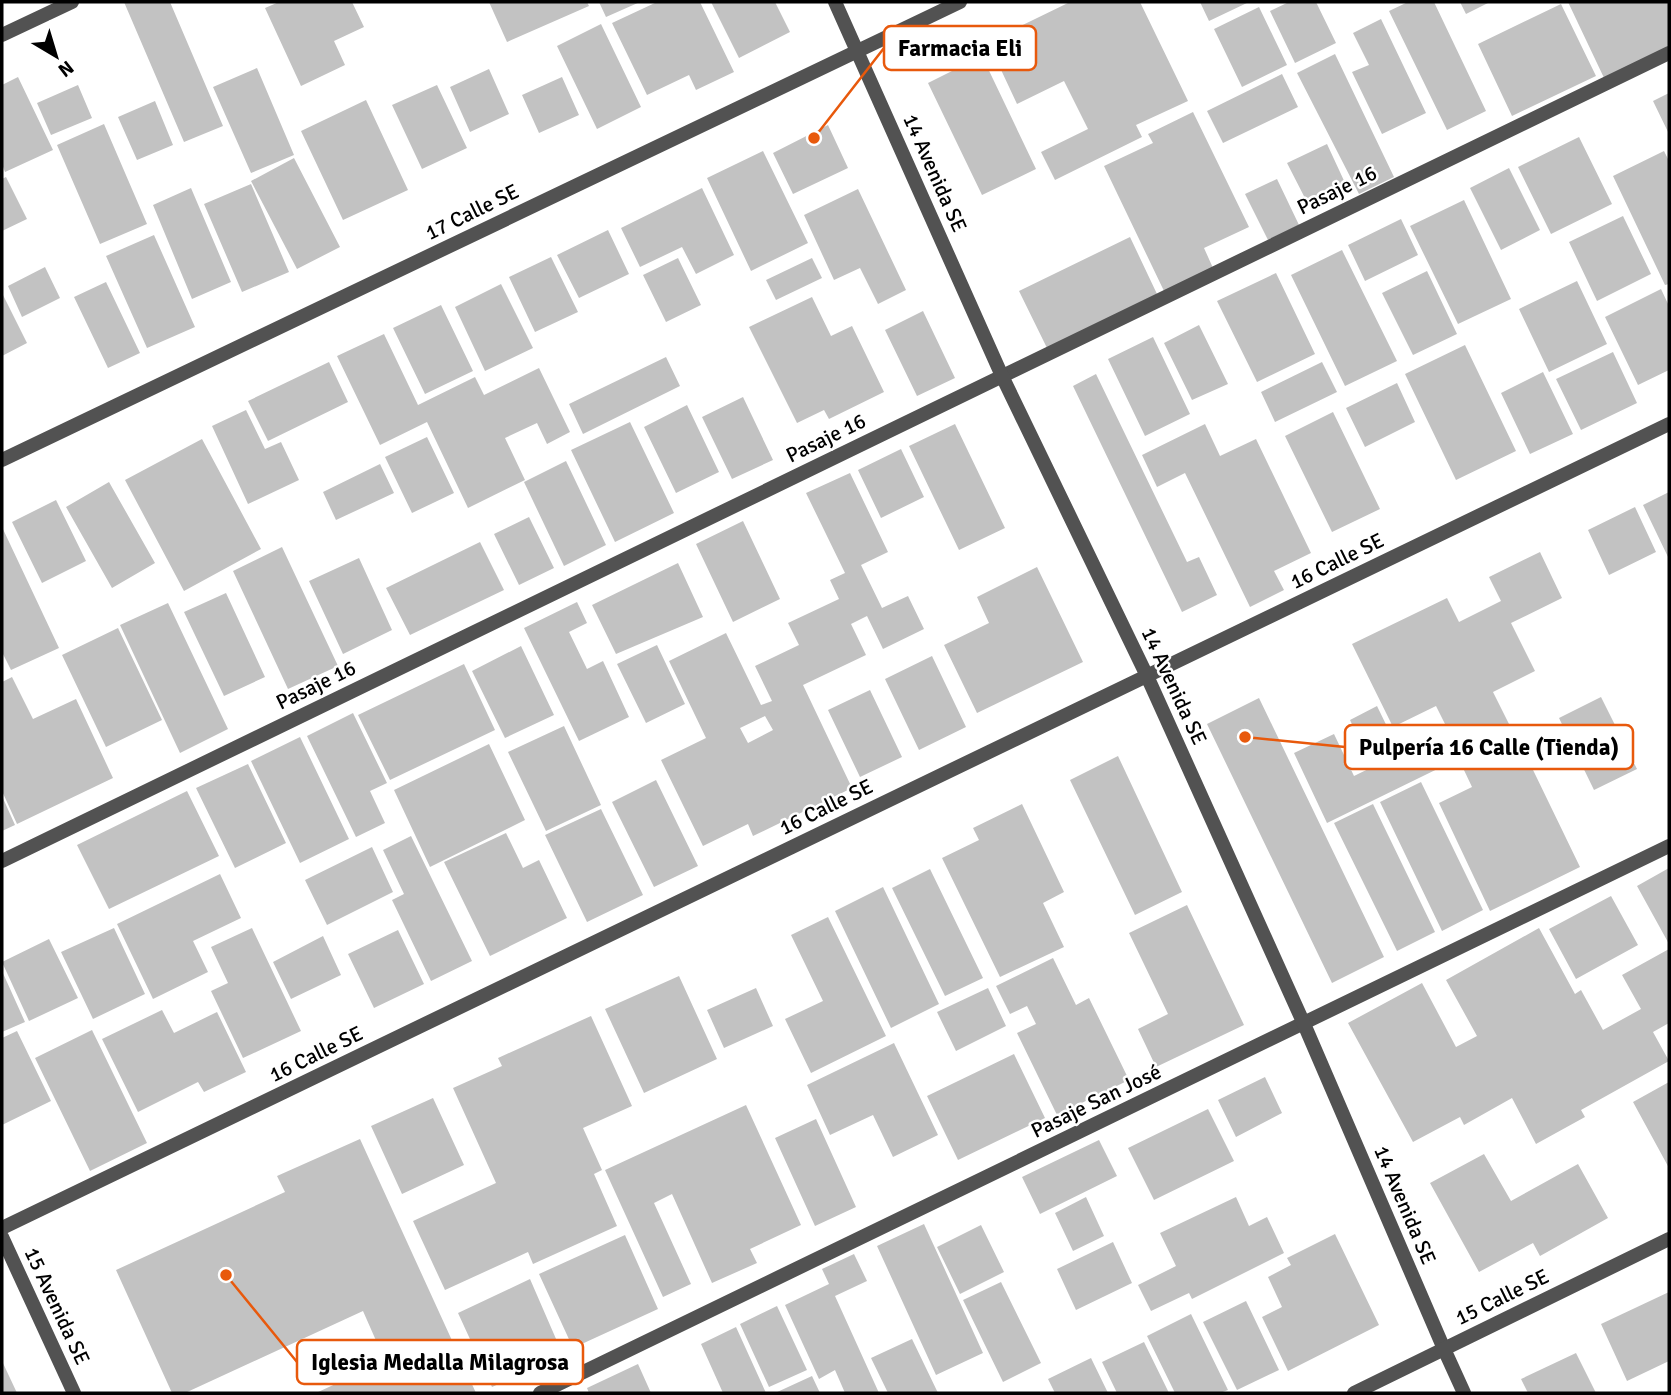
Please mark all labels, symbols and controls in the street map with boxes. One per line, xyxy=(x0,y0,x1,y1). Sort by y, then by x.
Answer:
north arrow xyxy=(21,21,91,91)
callout: Farmacia Eli xyxy=(884,26,1036,70)
text: Farmacia Eli xyxy=(898,34,1022,63)
text: N xyxy=(53,55,78,82)
street label: 14 Avenida SE xyxy=(897,110,973,236)
street label: Pasaje 16 xyxy=(1293,160,1381,220)
street label: 17 Calle SE xyxy=(421,178,523,246)
street label: Pasaje 16 xyxy=(782,408,870,468)
street label: 16 Calle SE xyxy=(1286,527,1388,595)
street label: 14 Avenida SE xyxy=(1135,623,1213,749)
street label: Pasaje 16 xyxy=(272,655,360,715)
callout: Pulpería 16 Calle (Tienda) xyxy=(1345,725,1633,769)
text: Pulpería 16 Calle (Tienda) xyxy=(1359,733,1619,762)
street label: 16 Calle SE xyxy=(775,773,877,841)
street label: 16 Calle SE xyxy=(265,1020,367,1088)
street label: Pasaje San José xyxy=(1027,1058,1165,1144)
street label: 14 Avenida SE xyxy=(1368,1142,1442,1268)
street label: 15 Avenida SE xyxy=(18,1243,96,1369)
street label: 15 Calle SE xyxy=(1451,1263,1553,1331)
callout: Iglesia Medalla Milagrosa xyxy=(297,1340,583,1384)
text: Iglesia Medalla Milagrosa xyxy=(311,1348,569,1377)

